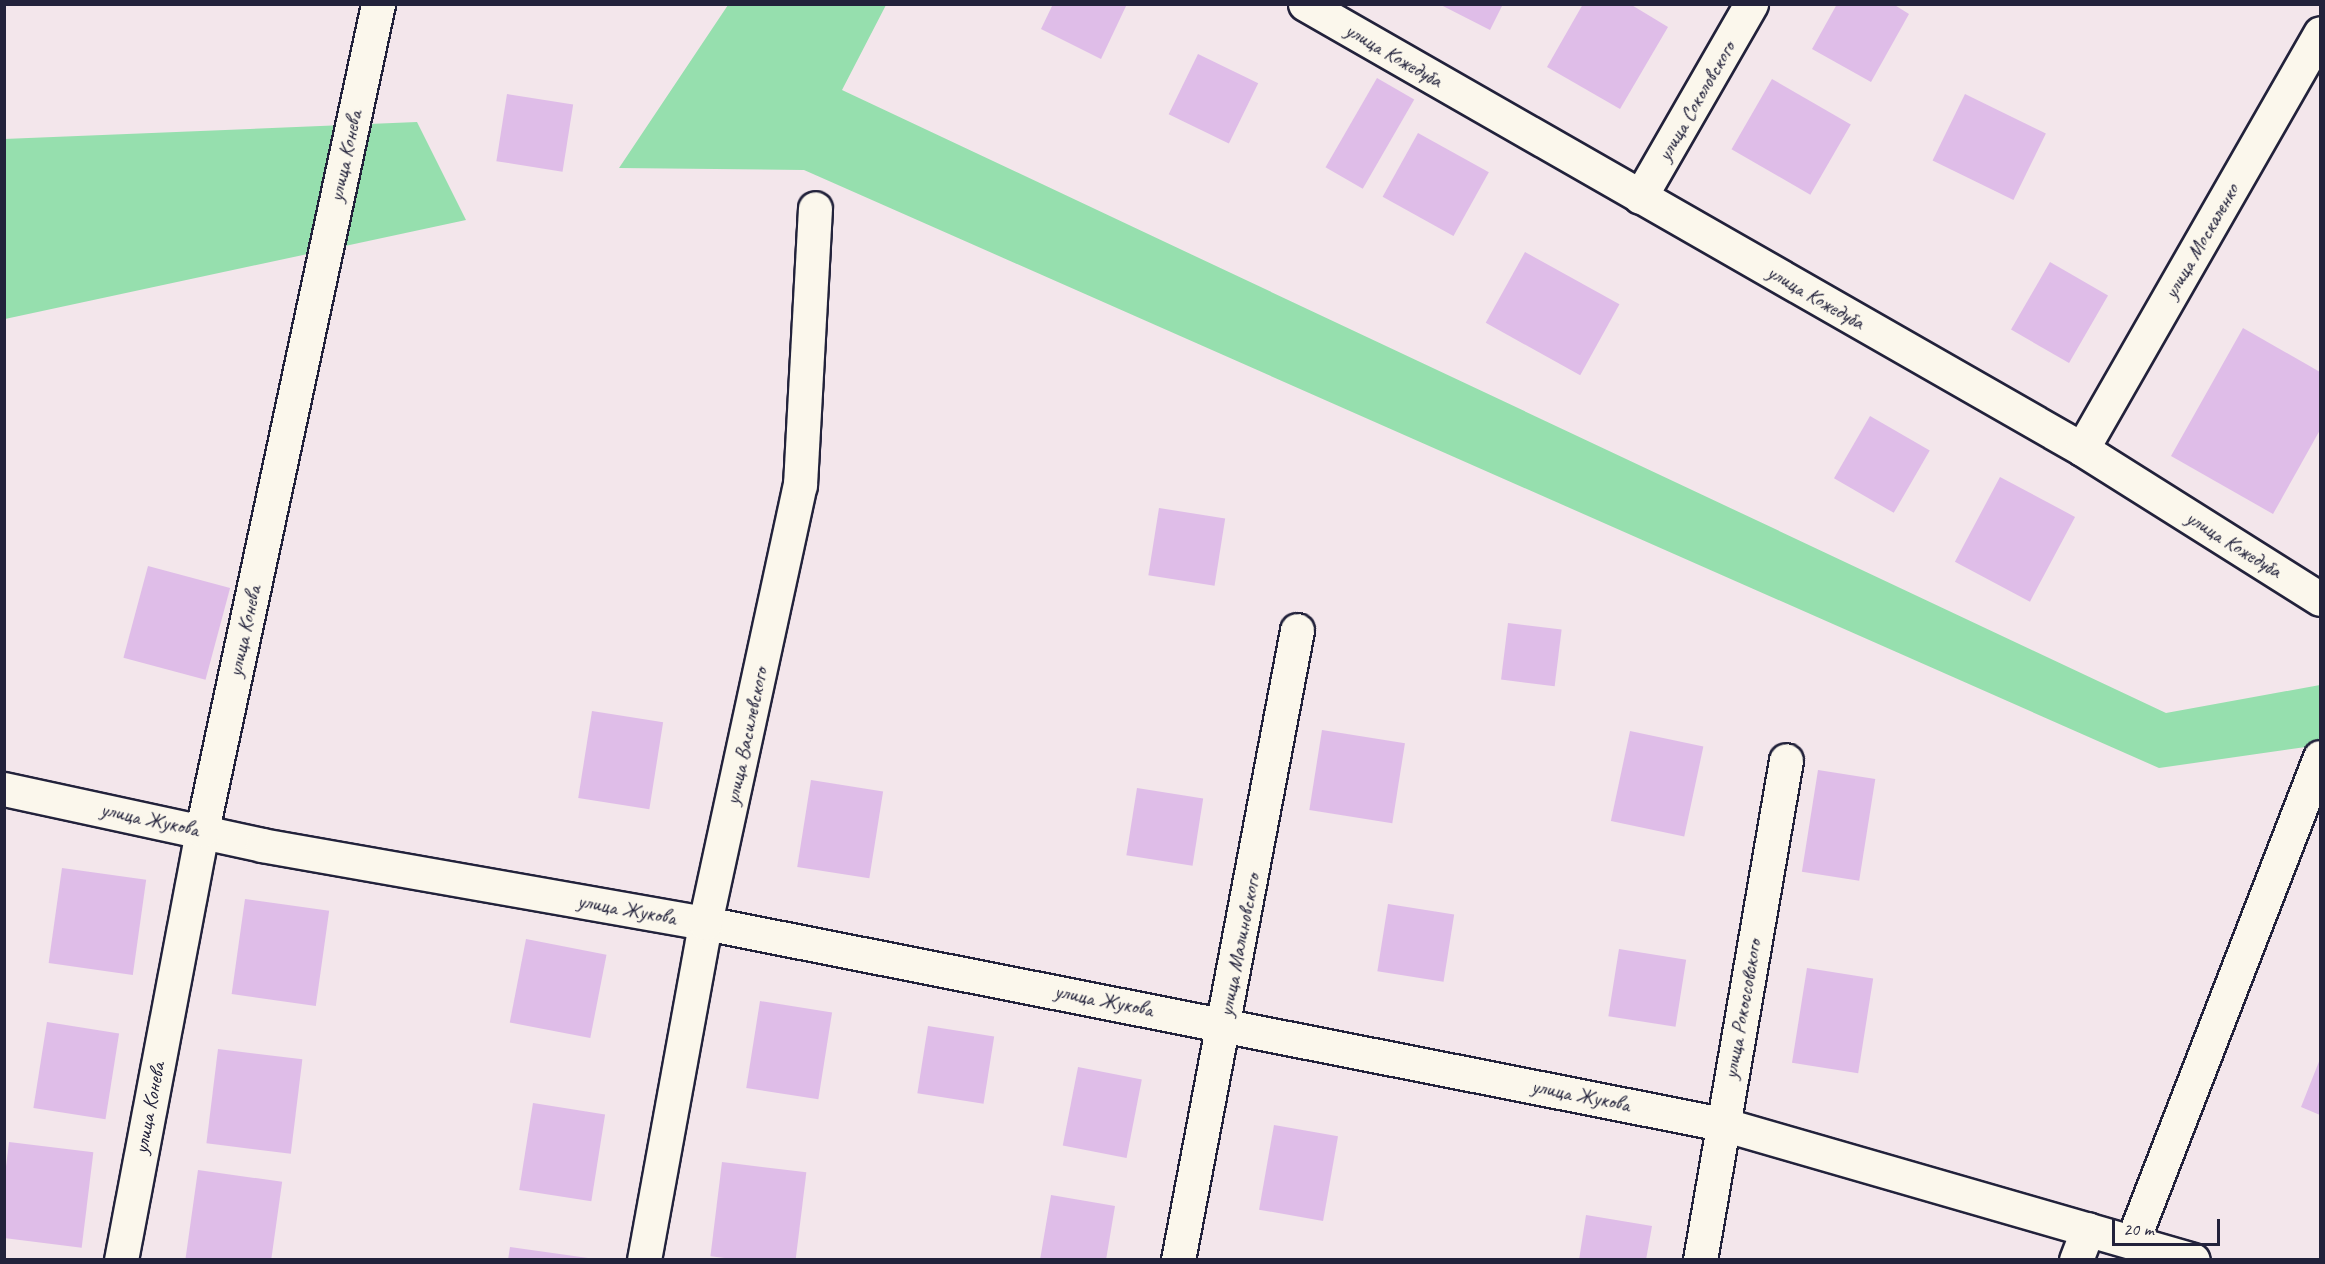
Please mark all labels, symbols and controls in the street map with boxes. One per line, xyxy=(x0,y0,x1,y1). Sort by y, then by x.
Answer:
street label: улица Кожедуба xyxy=(1340,17,1448,93)
street label: улица Соколовского xyxy=(1652,38,1740,164)
street label: улица Конева xyxy=(323,108,367,204)
street label: улица Москаленко xyxy=(2158,179,2244,303)
street label: улица Кожедуба xyxy=(1762,259,1870,335)
street label: улица Кожедуба xyxy=(2181,504,2287,584)
street label: улица Конева xyxy=(222,583,266,679)
street label: улица Василевского xyxy=(719,666,773,806)
street label: улица Жукова xyxy=(99,796,201,842)
street label: улица Малиновского xyxy=(1213,872,1265,1018)
street label: улица Жукова xyxy=(576,888,678,930)
street label: улица Рокоссовского xyxy=(1717,937,1767,1081)
street label: улица Жукова xyxy=(1053,978,1155,1022)
street label: улица Конева xyxy=(128,1060,170,1156)
street label: улица Жукова xyxy=(1530,1073,1632,1117)
scale bar xyxy=(2115,1207,2223,1245)
text: 20 m xyxy=(2123,1218,2154,1240)

